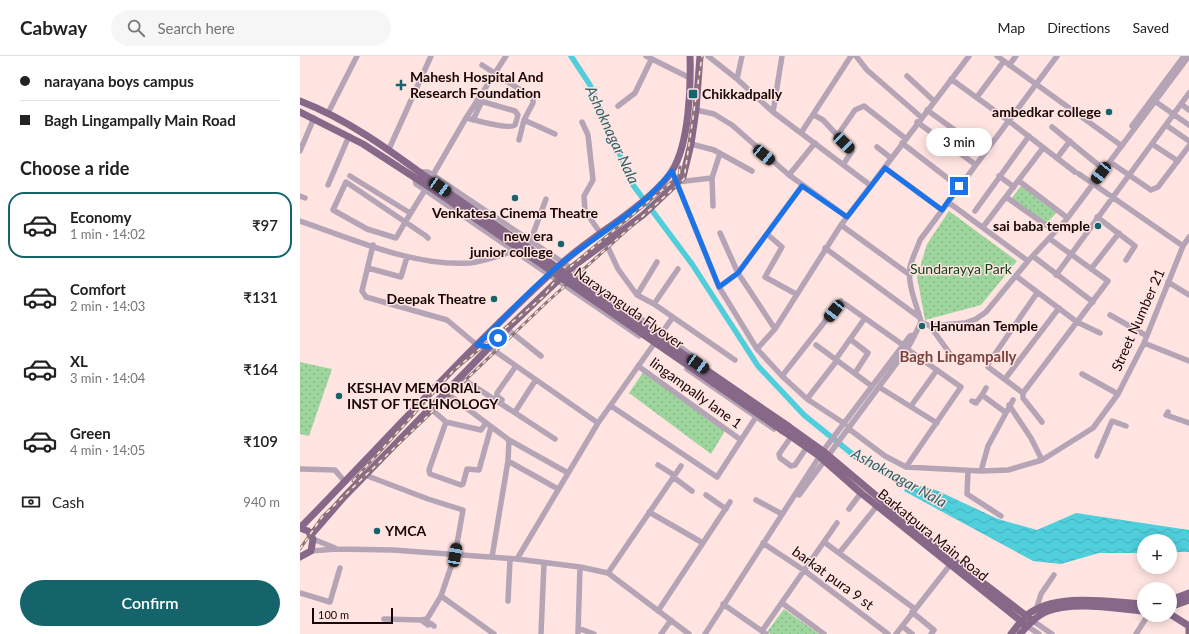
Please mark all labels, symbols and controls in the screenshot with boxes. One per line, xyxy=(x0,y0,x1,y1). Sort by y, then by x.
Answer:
search box xyxy=(111,10,391,46)
text: Cabway xyxy=(20,16,87,39)
icon: search xyxy=(125,17,147,39)
text: Search here xyxy=(157,19,235,37)
text: Map xyxy=(998,19,1025,36)
text: Directions xyxy=(1047,19,1110,36)
text: Saved xyxy=(1132,19,1169,36)
place label: Mahesh Hospital And Research Foundation xyxy=(410,68,544,101)
text: narayana boys campus xyxy=(44,72,194,90)
marker: Mahesh Hospital And Research Foundation xyxy=(395,79,407,91)
water label: Ashoknagar Nala xyxy=(582,82,644,187)
place label: Chikkadpally xyxy=(702,85,783,102)
marker: Chikkadpally xyxy=(687,88,699,100)
place label: ambedkar college xyxy=(992,103,1102,120)
marker: ambedkar college xyxy=(1104,107,1114,117)
text: Bagh Lingampally Main Road xyxy=(44,111,236,129)
callout: 3 min xyxy=(926,128,992,156)
car xyxy=(831,130,857,156)
text: 3 min xyxy=(943,134,975,150)
car xyxy=(751,143,777,167)
text: Choose a ride xyxy=(20,157,129,179)
car xyxy=(1089,160,1113,186)
car xyxy=(427,175,453,199)
route end xyxy=(950,177,968,195)
marker: Venkatesa Cinema Theatre xyxy=(510,193,520,203)
place label: Venkatesa Cinema Theatre xyxy=(431,204,599,221)
icon: car xyxy=(22,207,58,243)
text: Economy xyxy=(70,208,131,226)
text: ₹97 xyxy=(252,216,278,234)
place label: sai baba temple xyxy=(993,217,1091,234)
marker: sai baba temple xyxy=(1093,221,1103,231)
text: 1 min · 14:02 xyxy=(70,226,145,242)
place label: new era junior college xyxy=(469,227,554,260)
marker: new era junior college xyxy=(556,239,566,249)
park label: Sundarayya Park xyxy=(910,260,1013,277)
street label: Narayanguda Flyover xyxy=(571,263,687,352)
street label: Street Number 21 xyxy=(1107,266,1168,374)
icon: car xyxy=(22,279,58,315)
text: Comfort xyxy=(70,280,126,298)
text: ₹131 xyxy=(243,288,278,306)
place label: Deepak Theatre xyxy=(387,290,487,307)
marker: Deepak Theatre xyxy=(489,294,499,304)
text: 2 min · 14:03 xyxy=(70,298,145,314)
car xyxy=(822,298,846,324)
place label: Hanuman Temple xyxy=(930,317,1039,334)
marker: Hanuman Temple xyxy=(917,321,927,331)
route start xyxy=(489,329,507,347)
district label: Bagh Lingampally xyxy=(899,347,1017,365)
icon: car xyxy=(22,351,58,387)
text: XL xyxy=(70,352,88,370)
car xyxy=(685,352,711,376)
street label: lingampally lane 1 xyxy=(647,354,745,432)
text: ₹164 xyxy=(243,360,278,378)
text: 3 min · 14:04 xyxy=(70,370,145,386)
place label: KESHAV MEMORIAL INST OF TECHNOLOGY xyxy=(347,379,499,412)
marker: KESHAV MEMORIAL INST OF TECHNOLOGY xyxy=(334,391,344,401)
icon: car xyxy=(22,423,58,459)
text: Green xyxy=(70,424,111,442)
text: ₹109 xyxy=(243,432,278,450)
text: 4 min · 14:05 xyxy=(70,442,145,458)
water label: Ashoknagar Nala xyxy=(848,443,951,511)
street label: Barkatpura Main Road xyxy=(875,485,992,584)
icon: cash xyxy=(20,491,42,513)
text: Cash xyxy=(52,493,84,511)
text: 940 m xyxy=(243,494,280,510)
place label: YMCA xyxy=(384,522,427,539)
marker: YMCA xyxy=(372,526,382,536)
map controls xyxy=(1137,534,1177,622)
button: + xyxy=(1137,534,1177,574)
car xyxy=(447,542,463,568)
street label: barkat pura 9 st xyxy=(789,542,877,613)
button: Confirm xyxy=(20,580,280,626)
button: − xyxy=(1137,582,1177,622)
scale bar xyxy=(312,606,393,625)
text: 100 m xyxy=(318,608,349,621)

